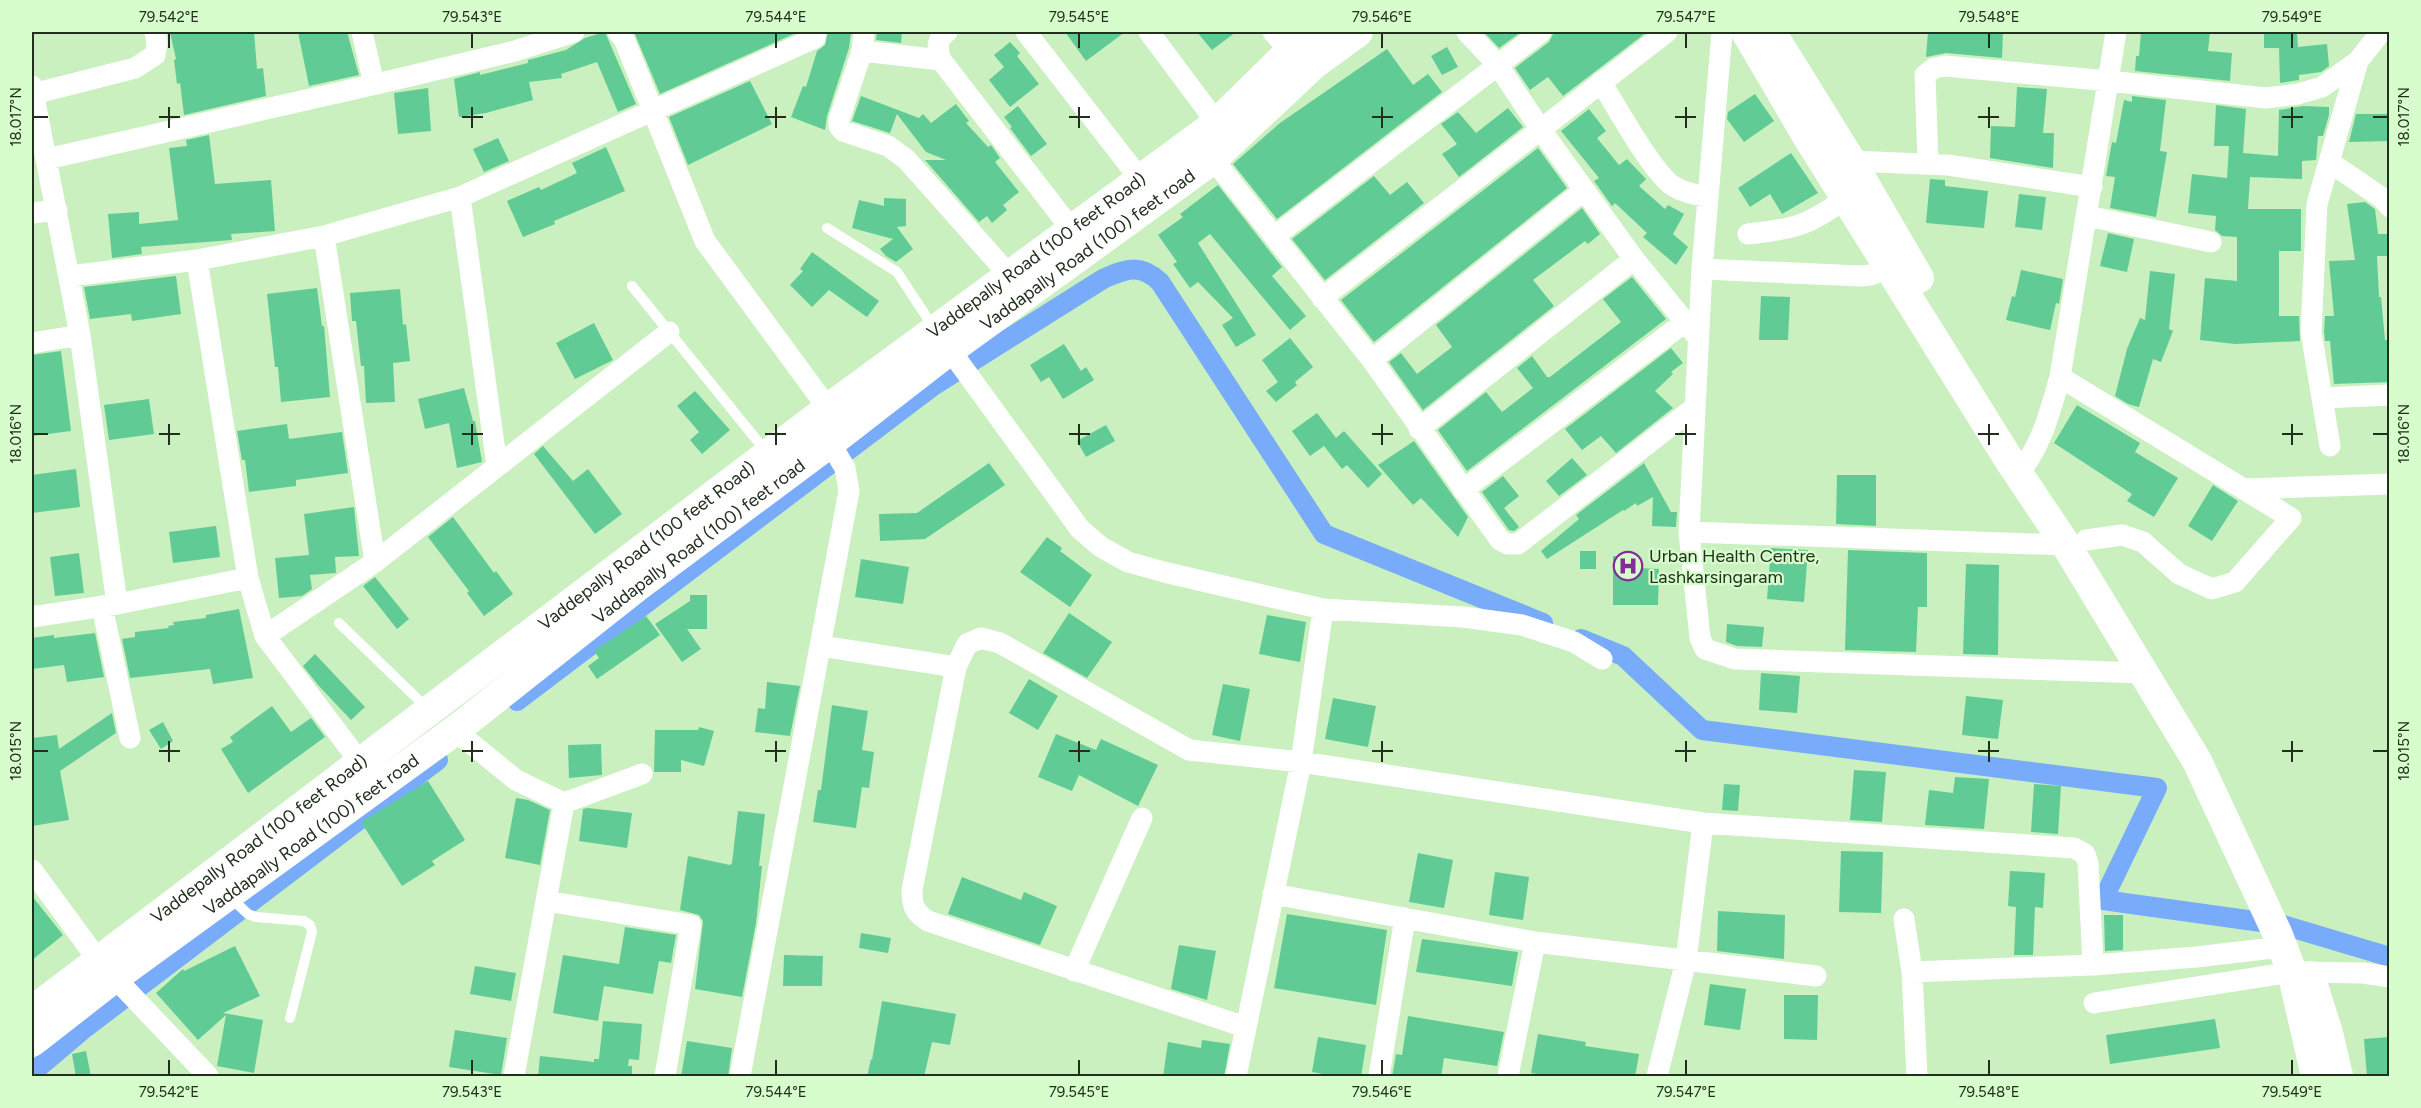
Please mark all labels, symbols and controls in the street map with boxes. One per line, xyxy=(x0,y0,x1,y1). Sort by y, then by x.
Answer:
text: 79.542°E xyxy=(139,8,199,26)
text: 79.543°E xyxy=(442,8,502,26)
text: 79.544°E xyxy=(745,8,807,26)
text: 79.545°E xyxy=(1049,8,1109,26)
text: 79.546°E xyxy=(1352,8,1412,26)
text: 79.547°E xyxy=(1656,8,1716,26)
text: 79.548°E xyxy=(1958,8,2020,26)
text: 79.549°E xyxy=(2262,8,2322,26)
text: 18.017°N xyxy=(7,87,25,147)
text: 18.017°N xyxy=(2395,87,2413,147)
street label: Vaddapally Road (100) feet road xyxy=(976,165,1200,335)
street label: Vaddepally Road (100 feet Road) xyxy=(923,168,1150,343)
text: 18.016°N xyxy=(7,404,25,464)
text: 18.016°N xyxy=(2395,404,2413,464)
street label: Vaddapally Road (100) feet road xyxy=(588,454,809,629)
street label: Vaddepally Road (100 feet Road) xyxy=(534,457,760,635)
place label: Urban Health Centre, Lashkarsingaram xyxy=(1649,545,1819,588)
hospital icon: Urban Health Centre, Lashkarsingaram xyxy=(1612,550,1644,582)
text: 18.015°N xyxy=(7,721,25,781)
text: 18.015°N xyxy=(2395,721,2413,781)
street label: Vaddapally Road (100) feet road xyxy=(200,749,423,920)
street label: Vaddepally Road (100 feet Road) xyxy=(146,750,372,928)
text: 79.542°E xyxy=(139,1083,199,1101)
text: 79.543°E xyxy=(442,1083,502,1101)
text: 79.544°E xyxy=(745,1083,807,1101)
text: 79.545°E xyxy=(1049,1083,1109,1101)
text: 79.546°E xyxy=(1352,1083,1412,1101)
text: 79.547°E xyxy=(1656,1083,1716,1101)
text: 79.548°E xyxy=(1958,1083,2020,1101)
text: 79.549°E xyxy=(2262,1083,2322,1101)

